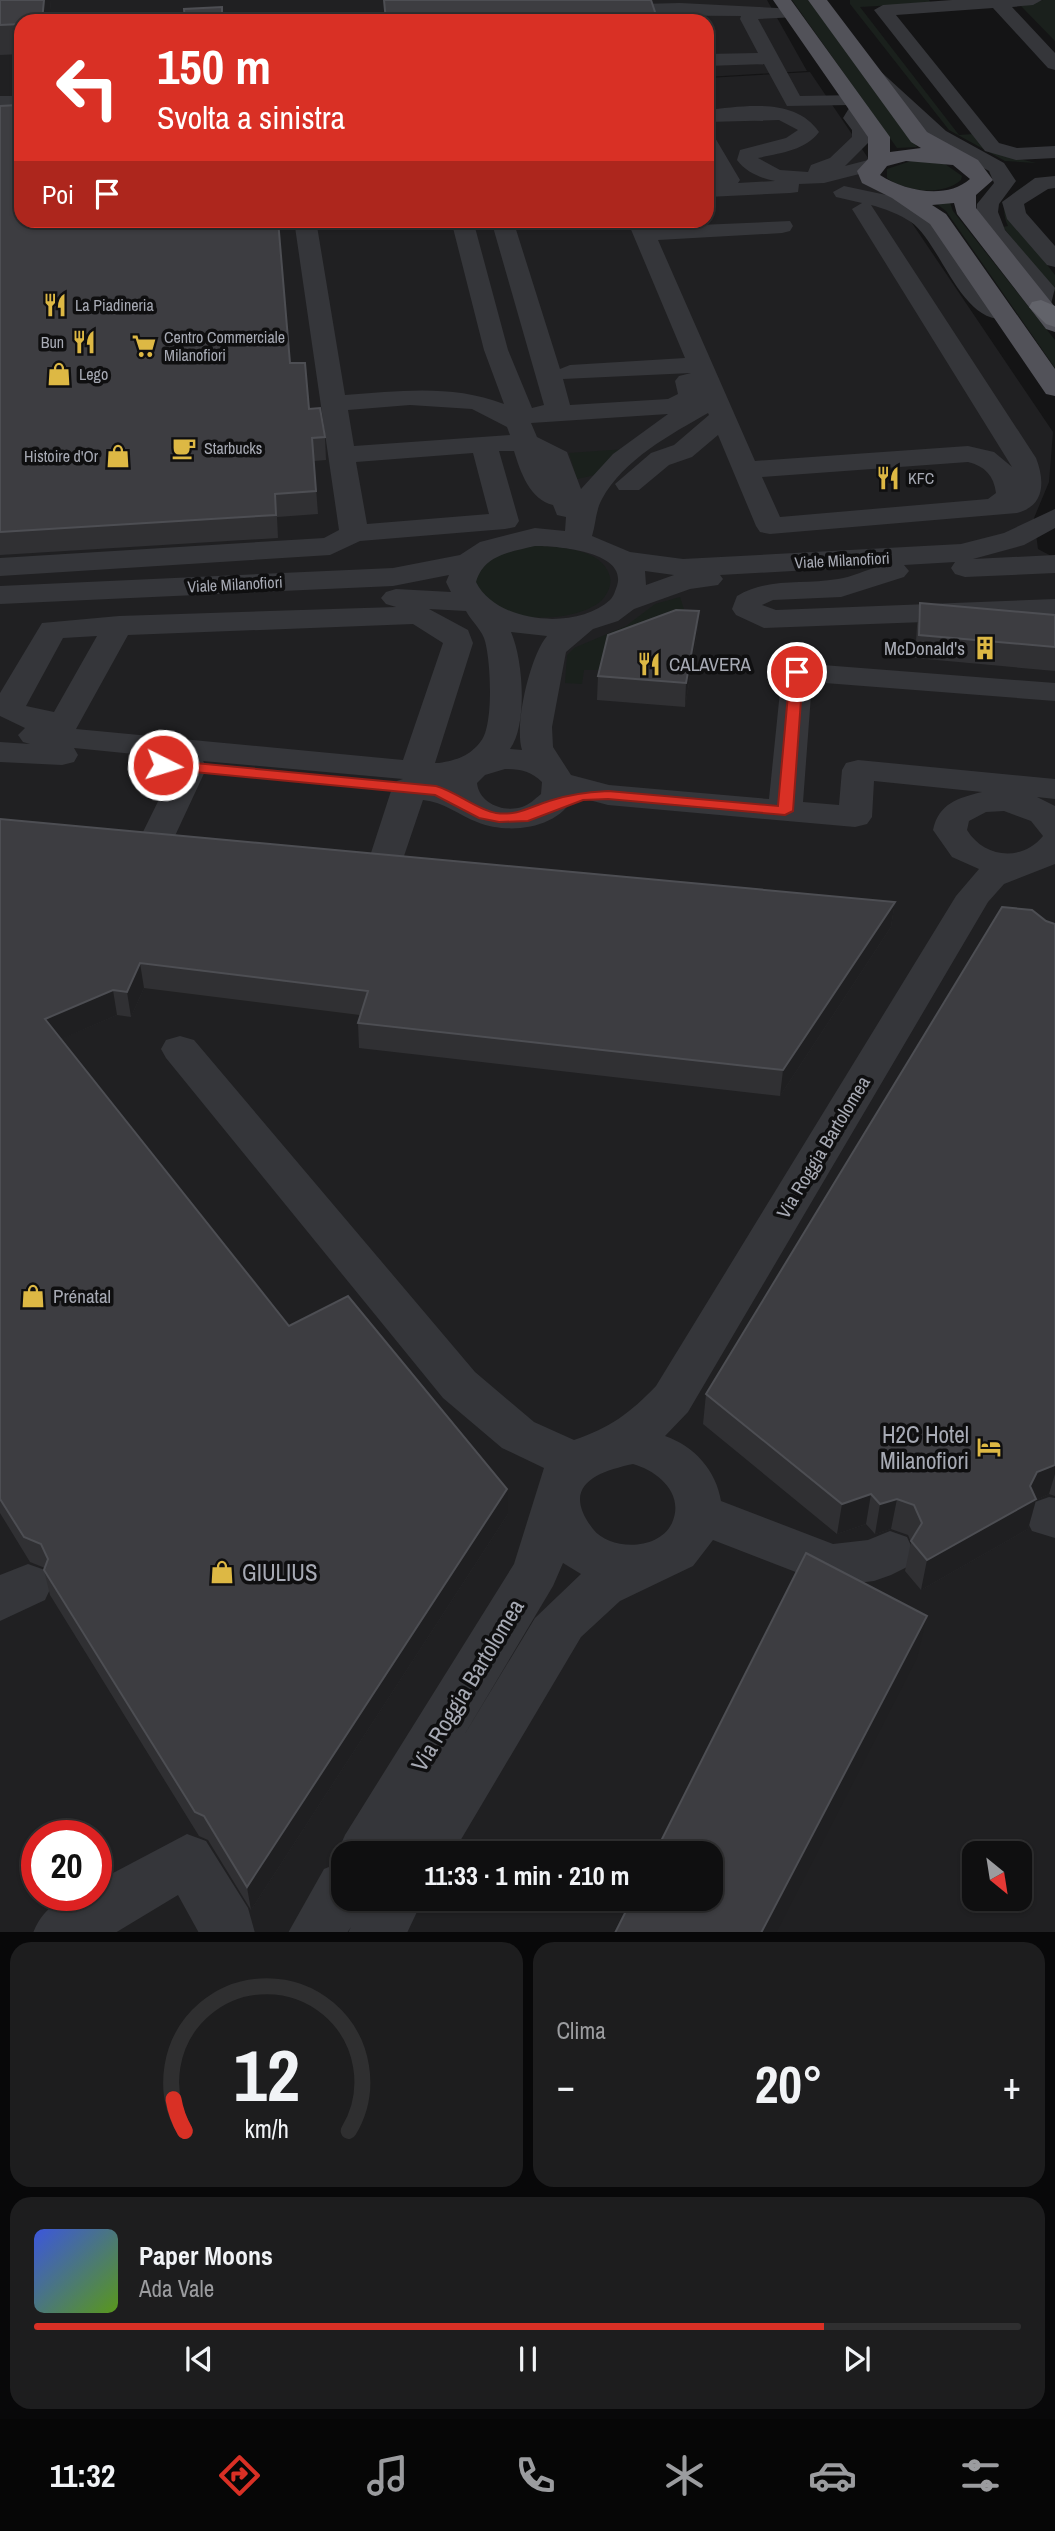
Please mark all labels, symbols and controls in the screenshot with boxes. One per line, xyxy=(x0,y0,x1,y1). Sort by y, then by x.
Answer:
text: 150 m xyxy=(157,33,271,99)
icon: left xyxy=(42,42,133,133)
text: Svolta a sinistra xyxy=(157,96,345,139)
icon: arrive xyxy=(88,175,126,213)
text: Poi xyxy=(42,177,74,212)
restaurant icon: La Piadineria xyxy=(41,291,69,319)
place label: La Piadineria xyxy=(75,294,154,316)
place label: Centro Commerciale Milanofiori xyxy=(164,326,285,366)
restaurant icon: Bun xyxy=(70,328,98,356)
place label: Bun xyxy=(41,331,64,353)
supermarket icon: Centro Commerciale Milanofiori xyxy=(130,332,158,360)
shop icon: Lego xyxy=(45,360,73,388)
place label: Lego xyxy=(79,363,108,385)
cafe icon: Starbucks xyxy=(170,434,198,462)
place label: Starbucks xyxy=(204,437,262,459)
shop icon: Histoire d'Or xyxy=(104,442,132,470)
place label: Histoire d'Or xyxy=(24,445,99,467)
restaurant icon: KFC xyxy=(874,464,902,492)
place label: KFC xyxy=(908,467,934,489)
street label: Viale Milanofiori xyxy=(794,547,890,573)
street label: Viale Milanofiori xyxy=(187,571,283,597)
building icon: McDonald's xyxy=(971,634,999,662)
place label: McDonald's xyxy=(884,635,965,661)
pin xyxy=(767,642,827,702)
restaurant icon: CALAVERA xyxy=(635,650,663,678)
place label: CALAVERA xyxy=(669,651,752,677)
icon: arrive xyxy=(778,653,816,691)
position arrow xyxy=(126,728,200,802)
street label: Via Roggia Bartolomea xyxy=(770,1071,876,1223)
shop icon: Prénatal xyxy=(19,1282,47,1310)
place label: Prénatal xyxy=(53,1283,111,1309)
place label: H2C Hotel Milanofiori xyxy=(880,1419,969,1476)
hotel icon: H2C Hotel Milanofiori xyxy=(975,1433,1003,1461)
place label: GIULIUS xyxy=(242,1557,317,1588)
shop icon: GIULIUS xyxy=(208,1558,236,1586)
street label: Via Roggia Bartolomea xyxy=(403,1593,531,1777)
speed limit sign: 20 xyxy=(21,1820,112,1911)
north arrow xyxy=(962,1841,1032,1911)
map controls xyxy=(962,1841,1032,1911)
text: 11:33 · 1 min · 210 m xyxy=(424,1858,630,1893)
text: Clima xyxy=(557,2015,606,2046)
text: 12 xyxy=(233,2026,299,2124)
text: 20° xyxy=(755,2049,823,2119)
text: − xyxy=(557,2060,575,2111)
text: + xyxy=(1003,2060,1021,2111)
text: km/h xyxy=(244,2111,288,2145)
text: Paper Moons xyxy=(139,2238,273,2273)
text: Ada Vale xyxy=(139,2273,214,2304)
icon: previous xyxy=(180,2340,218,2378)
icon: pause xyxy=(509,2340,547,2378)
icon: next xyxy=(838,2340,876,2378)
icon: directions xyxy=(215,2451,264,2500)
icon: music xyxy=(363,2451,412,2500)
icon: phone xyxy=(511,2451,560,2500)
icon: climate xyxy=(660,2451,709,2500)
icon: car xyxy=(808,2451,857,2500)
icon: filters xyxy=(956,2451,1005,2500)
text: 11:32 xyxy=(50,2454,115,2497)

